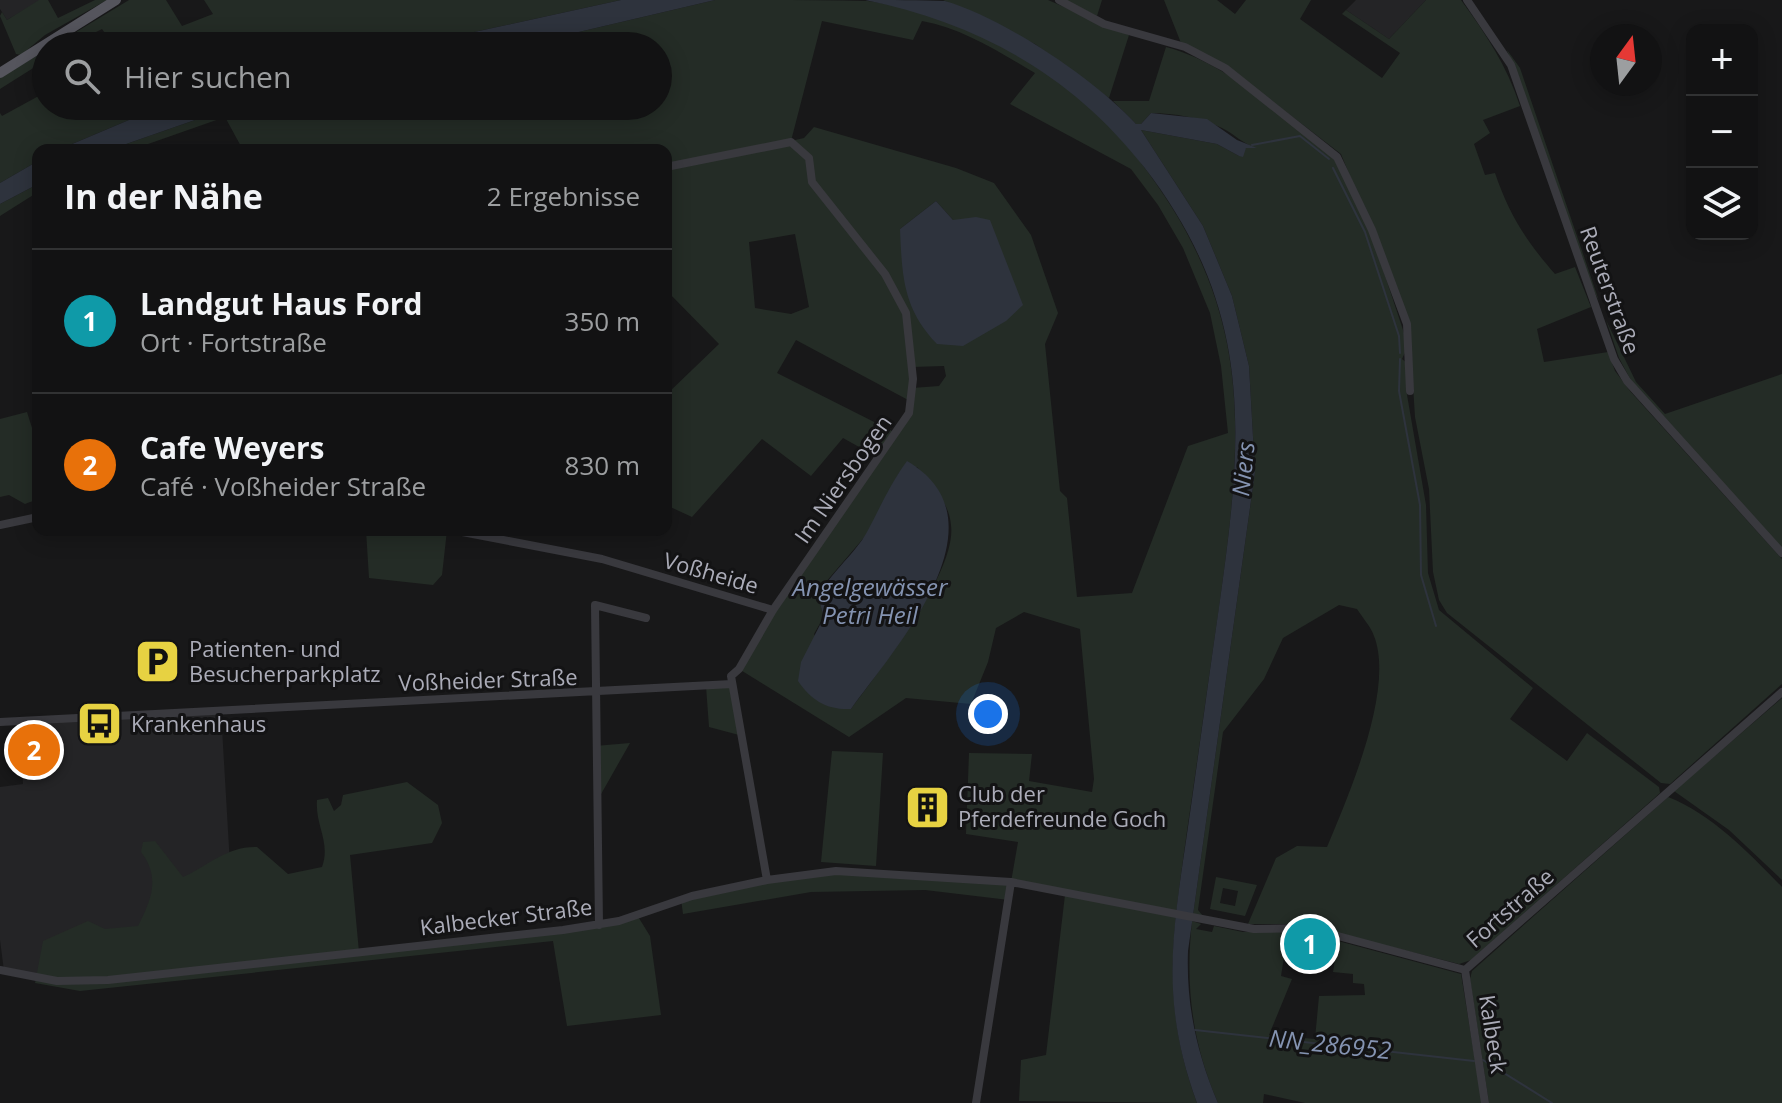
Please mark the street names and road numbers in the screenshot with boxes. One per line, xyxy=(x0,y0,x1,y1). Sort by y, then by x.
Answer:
street label: Reuterstraße xyxy=(1574,221,1648,358)
street label: Im Niersbogen xyxy=(787,408,898,549)
street label: Voßheide xyxy=(660,544,762,600)
street label: Voßheider Straße xyxy=(398,661,578,697)
street label: Fortstraße xyxy=(1459,861,1560,954)
street label: Kalbecker Straße xyxy=(418,891,594,941)
street label: Kalbeck xyxy=(1473,992,1515,1076)

